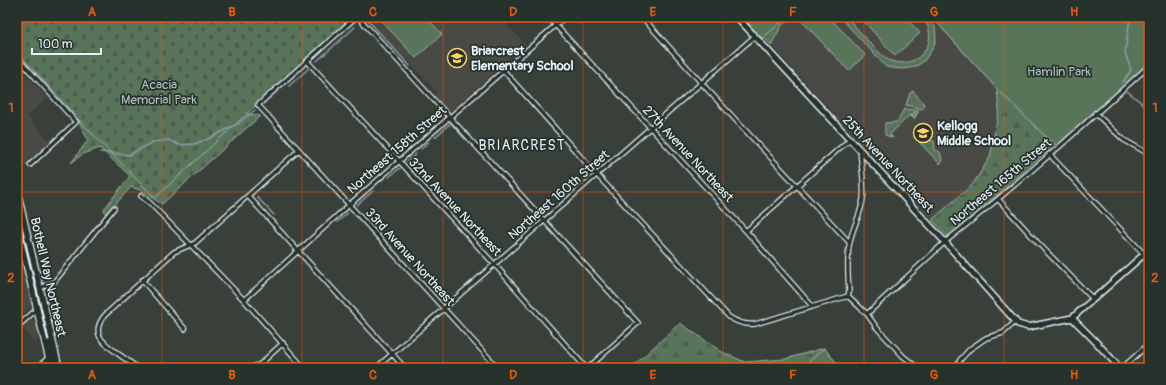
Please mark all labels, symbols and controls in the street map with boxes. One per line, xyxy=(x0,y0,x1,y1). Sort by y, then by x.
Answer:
text: A xyxy=(88,4,97,20)
text: B xyxy=(228,4,236,20)
text: C xyxy=(369,4,377,20)
text: D xyxy=(509,4,517,20)
text: E xyxy=(650,4,657,20)
text: F xyxy=(789,4,797,20)
text: G xyxy=(930,4,939,20)
text: H xyxy=(1070,4,1078,20)
scale bar xyxy=(32,30,101,56)
text: 100 m xyxy=(38,37,73,52)
place label: Briarcrest Elementary School xyxy=(471,43,574,74)
school or university icon: Briarcrest Elementary School xyxy=(446,47,468,69)
park label: Hamlin Park xyxy=(1027,64,1092,80)
park label: Acacia Memorial Park xyxy=(121,77,197,108)
text: 1 xyxy=(8,100,14,116)
text: 1 xyxy=(1152,100,1158,116)
street label: Northeast 158th Street xyxy=(344,102,450,197)
street label: 27th Avenue Northeast xyxy=(639,102,737,206)
street label: 25th Avenue Northeast xyxy=(839,112,938,216)
place label: Kellogg Middle School xyxy=(937,118,1011,149)
school or university icon: Kellogg Middle School xyxy=(912,122,934,144)
street label: Northeast 165th Street xyxy=(947,135,1055,229)
district label: BRIARCREST xyxy=(478,137,566,154)
street label: Northeast 160th Street xyxy=(505,146,614,243)
street label: 32nd Avenue Northeast xyxy=(405,154,505,260)
street label: 33rd Avenue Northeast xyxy=(362,205,459,310)
street label: Bothell Way Northeast xyxy=(26,216,70,339)
text: 2 xyxy=(7,270,15,286)
text: 2 xyxy=(1151,270,1159,286)
text: A xyxy=(88,367,97,383)
text: B xyxy=(228,367,236,383)
text: C xyxy=(369,367,377,383)
text: D xyxy=(509,367,517,383)
text: E xyxy=(650,367,657,383)
text: F xyxy=(789,367,797,383)
text: G xyxy=(930,367,939,383)
text: H xyxy=(1070,367,1078,383)

